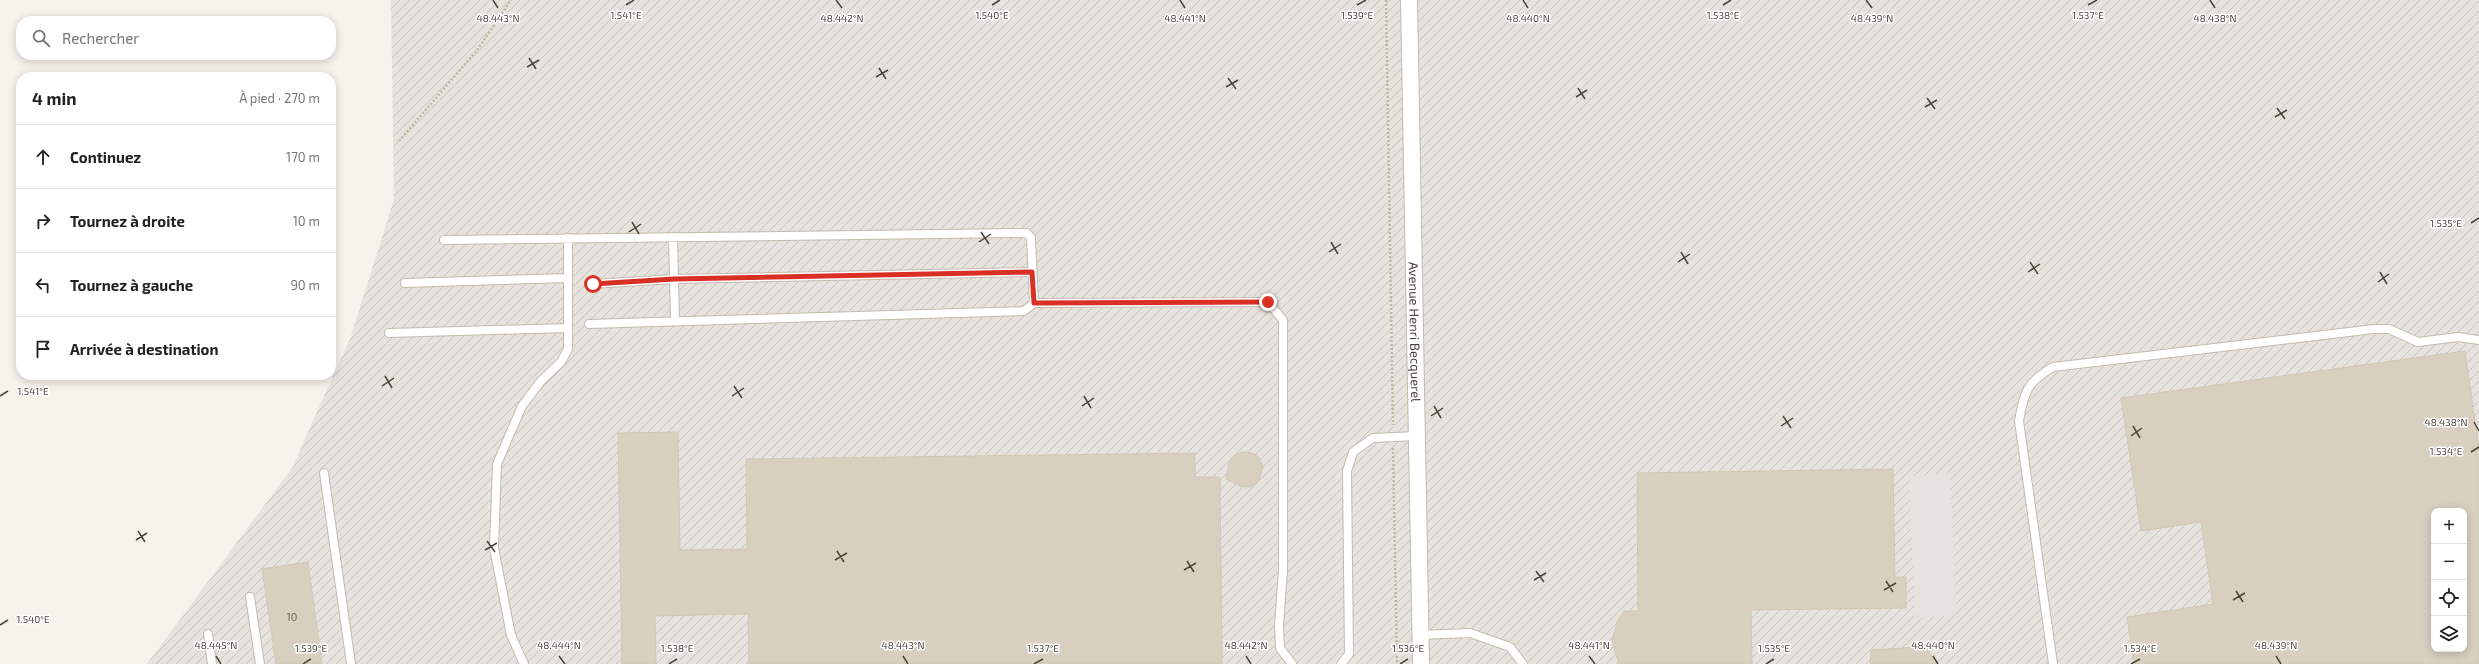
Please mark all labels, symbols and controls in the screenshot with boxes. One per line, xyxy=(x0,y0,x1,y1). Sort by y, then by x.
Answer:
text: 1.541°E xyxy=(611,9,642,21)
text: 1.540°E xyxy=(975,9,1009,21)
text: 1.539°E xyxy=(1341,9,1373,21)
text: 1.538°E xyxy=(1707,9,1740,21)
text: 1.537°E xyxy=(2072,9,2104,21)
text: 48.443°N xyxy=(477,12,519,24)
text: 48.442°N xyxy=(820,12,864,24)
text: 48.441°N xyxy=(1164,12,1206,24)
text: 48.440°N xyxy=(1506,12,1550,24)
text: 48.439°N xyxy=(1851,12,1893,24)
text: 48.438°N xyxy=(2194,12,2236,24)
search box xyxy=(16,16,336,60)
icon: search xyxy=(30,27,52,49)
text: Rechercher xyxy=(62,29,139,47)
text: 4 min xyxy=(32,88,76,108)
text: À pied · 270 m xyxy=(239,90,320,106)
icon: ahead xyxy=(32,146,54,168)
text: Continuez xyxy=(70,148,141,166)
text: 170 m xyxy=(286,149,320,165)
icon: right xyxy=(32,210,54,232)
text: Tournez à droite xyxy=(70,212,185,230)
text: 10 m xyxy=(293,213,320,229)
text: 1.535°E xyxy=(2430,217,2462,229)
street label: Avenue Henri Becquerel xyxy=(1406,262,1424,402)
icon: left xyxy=(32,274,54,296)
route start xyxy=(584,275,602,293)
text: Tournez à gauche xyxy=(70,276,193,294)
text: 90 m xyxy=(290,277,320,293)
route end xyxy=(1259,293,1277,311)
icon: arrive xyxy=(32,338,54,360)
text: Arrivée à destination xyxy=(70,340,218,358)
text: 1.541°E xyxy=(18,385,49,397)
text: 48.438°N xyxy=(2425,416,2467,428)
text: 1.534°E xyxy=(2430,445,2463,457)
map controls xyxy=(2431,508,2467,652)
button: + xyxy=(2431,508,2467,544)
button: − xyxy=(2431,544,2467,580)
button: locate xyxy=(2431,580,2467,616)
house number: 10 xyxy=(286,610,298,623)
text: 1.540°E xyxy=(16,613,50,625)
button: layers xyxy=(2431,616,2467,652)
text: 48.445°N xyxy=(195,639,237,651)
text: 48.444°N xyxy=(537,639,581,651)
text: 48.443°N xyxy=(882,639,924,651)
text: 48.442°N xyxy=(1224,639,1268,651)
text: 48.441°N xyxy=(1568,639,1610,651)
text: 48.440°N xyxy=(1911,639,1955,651)
text: 48.439°N xyxy=(2255,639,2297,651)
text: 1.539°E xyxy=(295,642,327,654)
text: 1.538°E xyxy=(661,642,694,654)
text: 1.537°E xyxy=(1027,642,1059,654)
text: 1.536°E xyxy=(1392,642,1424,654)
text: 1.535°E xyxy=(1758,642,1790,654)
text: 1.534°E xyxy=(2124,642,2157,654)

